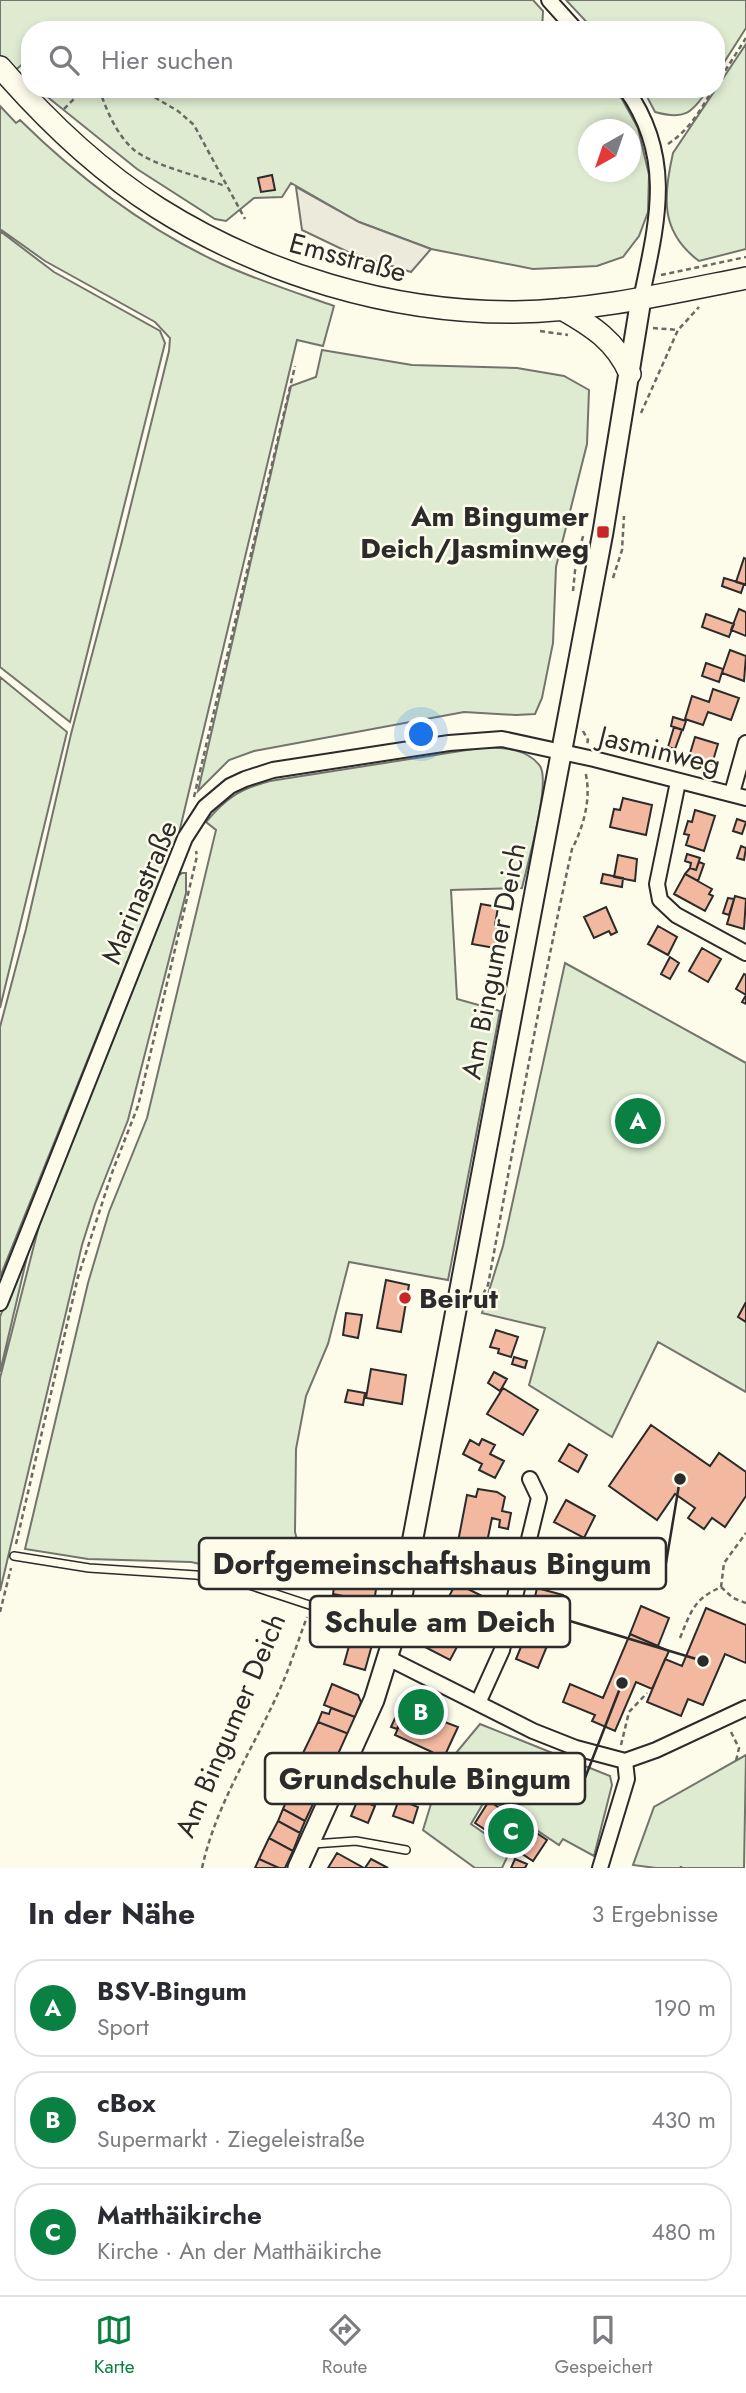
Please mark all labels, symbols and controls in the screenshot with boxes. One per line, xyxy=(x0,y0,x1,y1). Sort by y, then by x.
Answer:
search box xyxy=(21,21,725,98)
icon: search xyxy=(45,41,83,79)
text: Hier suchen xyxy=(101,41,234,79)
north arrow xyxy=(578,119,641,182)
street label: Emsstraße xyxy=(285,222,411,293)
place label: Am Bingumer Deich/Jasminweg xyxy=(360,496,589,569)
marker: Am Bingumer Deich/Jasminweg xyxy=(595,524,611,540)
street label: Jasminweg xyxy=(591,715,725,785)
your location xyxy=(404,717,438,751)
street label: Marinastraße xyxy=(91,814,188,970)
street label: Am Bingumer Deich xyxy=(450,839,537,1083)
pin: A xyxy=(615,1095,661,1147)
place label: Beirut xyxy=(419,1278,498,1319)
marker: Beirut xyxy=(397,1290,413,1306)
callout: Dorfgemeinschaftshaus Bingum xyxy=(199,1538,666,1589)
text: Dorfgemeinschaftshaus Bingum xyxy=(212,1542,652,1585)
callout: Schule am Deich xyxy=(310,1596,570,1647)
text: Schule am Deich xyxy=(324,1600,556,1643)
street label: Am Bingumer Deich xyxy=(165,1607,296,1844)
pin: B xyxy=(398,1686,444,1738)
callout: Grundschule Bingum xyxy=(265,1753,585,1804)
text: Grundschule Bingum xyxy=(279,1757,571,1800)
pin: C xyxy=(488,1805,534,1857)
text: In der Nähe xyxy=(28,1892,195,1935)
text: 3 Ergebnisse xyxy=(592,1897,718,1931)
text: BSV-Bingum xyxy=(97,1972,247,2010)
text: A xyxy=(45,1991,61,2025)
text: 190 m xyxy=(654,1991,716,2025)
text: Sport xyxy=(97,2010,149,2044)
text: cBox xyxy=(97,2084,156,2122)
text: B xyxy=(45,2103,61,2137)
text: 430 m xyxy=(651,2103,716,2137)
text: Supermarkt · Ziegeleistraße xyxy=(97,2122,365,2156)
text: Matthäikirche xyxy=(97,2196,262,2234)
text: C xyxy=(45,2215,61,2249)
text: 480 m xyxy=(651,2215,716,2249)
text: Kirche · An der Matthäikirche xyxy=(97,2234,382,2268)
tab: Karte xyxy=(94,2311,134,2380)
tab: Route xyxy=(322,2311,367,2380)
tab: Gespeichert xyxy=(555,2311,652,2380)

